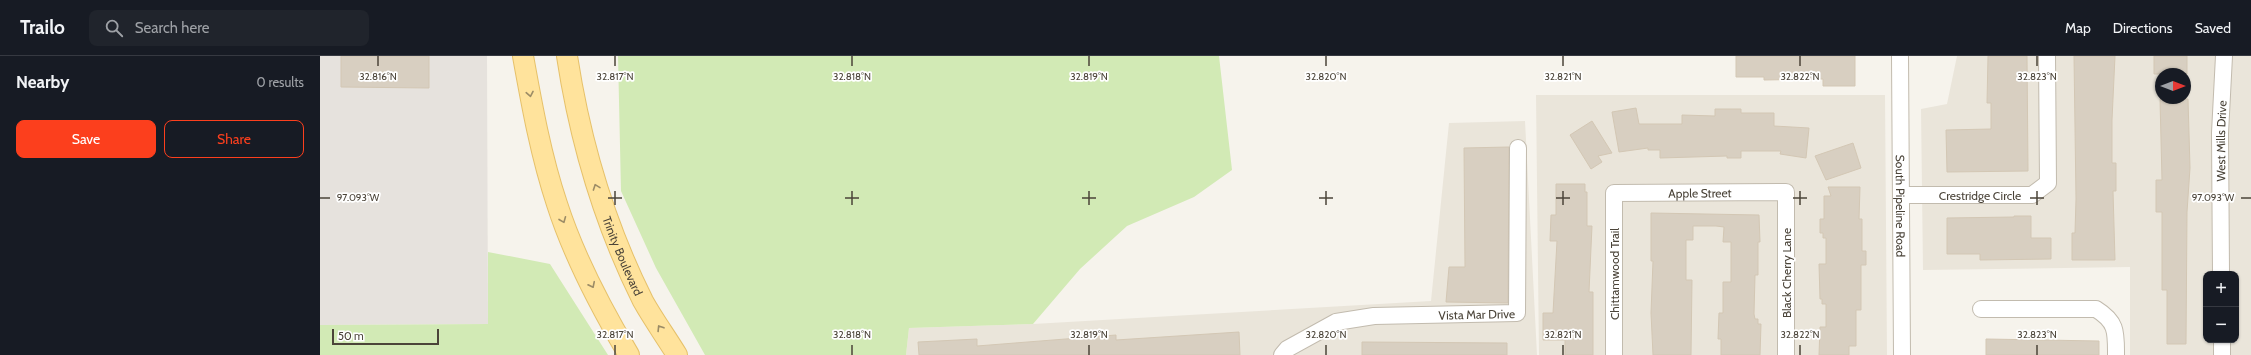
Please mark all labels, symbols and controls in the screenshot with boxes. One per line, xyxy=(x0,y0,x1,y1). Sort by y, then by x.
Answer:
search box xyxy=(89,10,369,46)
text: Trailo xyxy=(20,16,65,39)
icon: search xyxy=(103,17,125,39)
text: Search here xyxy=(135,19,209,37)
text: Map xyxy=(2065,19,2091,37)
text: Directions xyxy=(2113,19,2173,37)
text: Saved xyxy=(2195,19,2231,37)
north arrow xyxy=(2155,68,2191,104)
text: 32.816°N xyxy=(359,70,397,83)
text: 32.817°N xyxy=(596,70,634,83)
text: 32.818°N xyxy=(833,70,871,83)
text: 32.819°N xyxy=(1070,70,1108,83)
text: 32.820°N xyxy=(1306,70,1346,83)
text: 32.821°N xyxy=(1544,70,1582,83)
text: 32.822°N xyxy=(1780,70,1820,83)
text: 32.823°N xyxy=(2017,70,2057,83)
text: Nearby xyxy=(16,72,69,92)
text: 0 results xyxy=(256,74,304,90)
one-way arrow xyxy=(526,91,534,97)
street label: West Mills Drive xyxy=(2212,100,2229,182)
button: Save xyxy=(16,120,156,158)
button: Share xyxy=(164,120,304,158)
street label: South Pipeline Road xyxy=(1893,155,1909,257)
one-way arrow xyxy=(592,183,601,190)
street label: Apple Street xyxy=(1668,185,1732,200)
street label: Crestridge Circle xyxy=(1939,188,2021,203)
text: 97.093°W xyxy=(337,191,380,204)
text: 97.093°W xyxy=(2192,191,2235,204)
street label: Trinity Boulevard xyxy=(600,214,647,298)
one-way arrow xyxy=(559,216,567,223)
street label: Chittamwood Trail xyxy=(1607,228,1622,320)
street label: Black Cherry Lane xyxy=(1779,228,1794,318)
map controls xyxy=(2203,271,2239,343)
button: + xyxy=(2203,271,2239,307)
one-way arrow xyxy=(587,280,595,288)
street label: Vista Mar Drive xyxy=(1438,306,1515,322)
button: − xyxy=(2203,307,2239,343)
one-way arrow xyxy=(657,325,665,332)
scale bar xyxy=(332,327,439,346)
text: 32.817°N xyxy=(596,328,634,341)
text: 32.818°N xyxy=(833,328,871,341)
text: 32.819°N xyxy=(1070,328,1108,341)
text: 32.820°N xyxy=(1306,328,1346,341)
text: 32.821°N xyxy=(1544,328,1582,341)
text: 32.822°N xyxy=(1780,328,1820,341)
text: 32.823°N xyxy=(2017,328,2057,341)
text: 50 m xyxy=(338,329,364,343)

